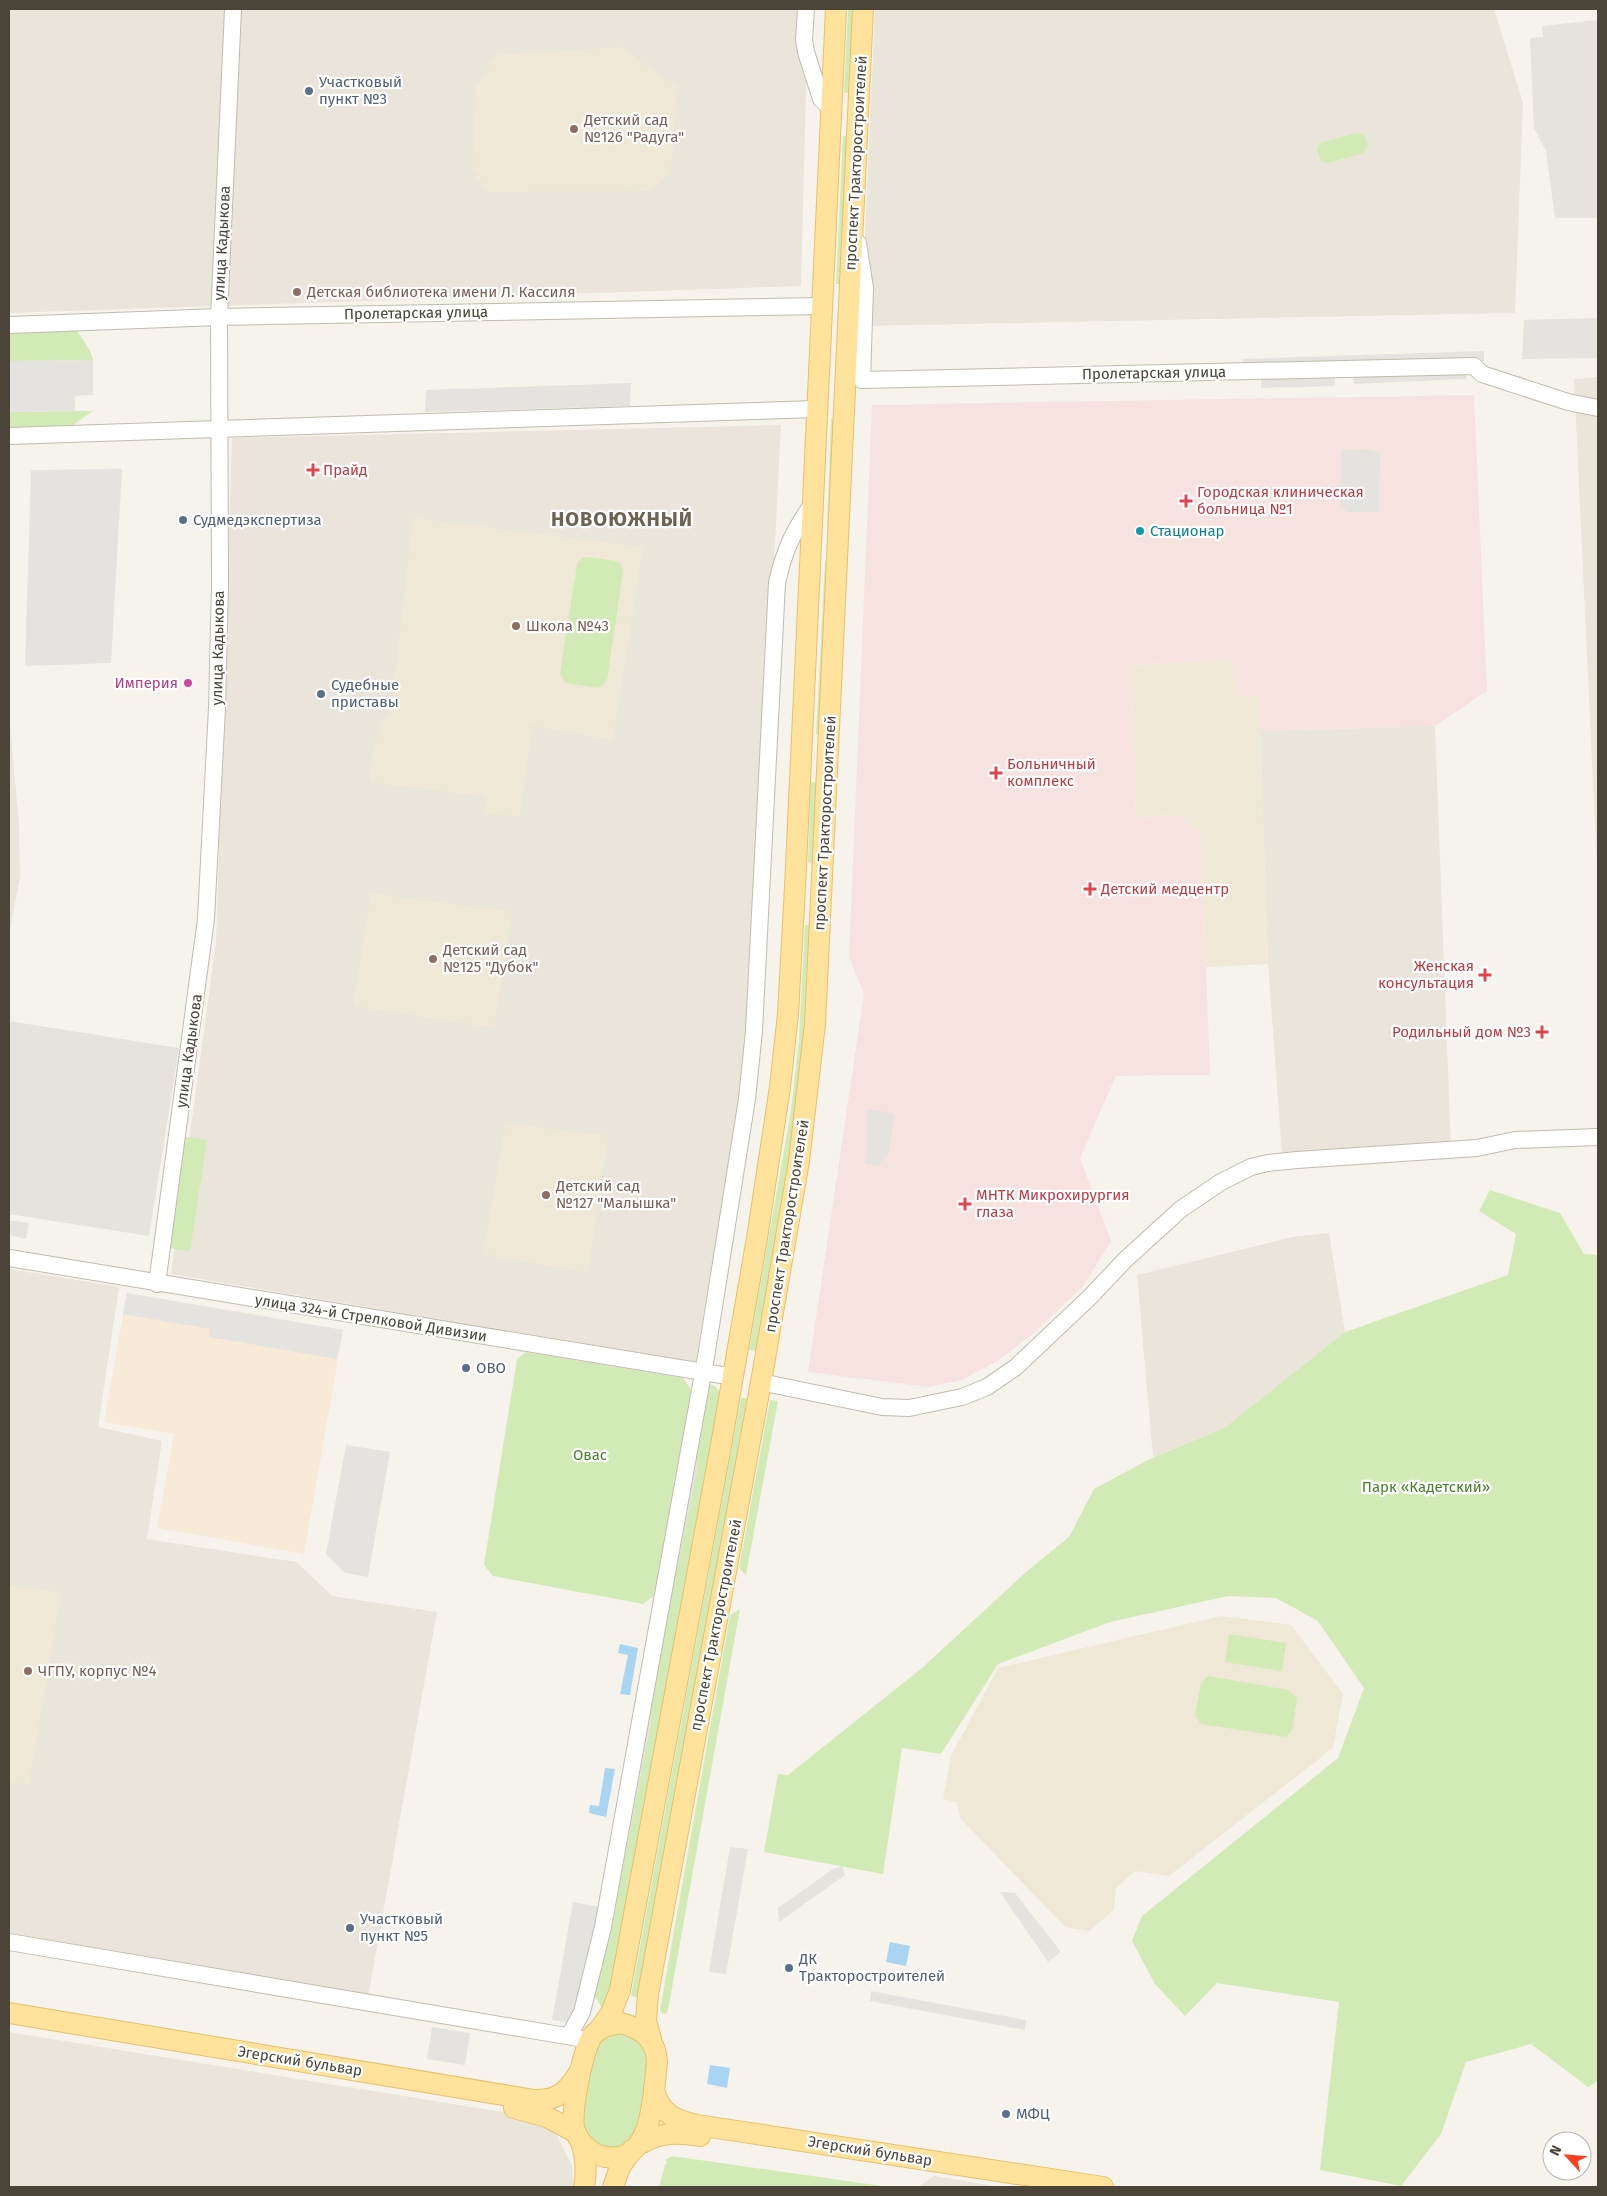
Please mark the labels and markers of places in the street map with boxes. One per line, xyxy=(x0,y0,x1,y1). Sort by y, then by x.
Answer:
place label: Участковый пункт №3 xyxy=(319,73,402,108)
marker: Участковый пункт №3 xyxy=(303,85,315,97)
place label: Детский сад №126 "Радуга" xyxy=(583,111,684,146)
marker: Детский сад №126 "Радуга" xyxy=(568,123,580,135)
place label: Детская библиотека имени Л. Кассиля xyxy=(306,283,575,301)
marker: Детская библиотека имени Л. Кассиля xyxy=(291,286,303,298)
place label: Прайд xyxy=(323,461,367,479)
marker: Прайд xyxy=(307,464,319,476)
place label: Городская клиническая больница №1 xyxy=(1197,483,1364,518)
marker: Городская клиническая больница №1 xyxy=(1179,494,1193,508)
place label: Судмедэкспертиза xyxy=(193,511,322,529)
marker: Судмедэкспертиза xyxy=(177,514,189,526)
place label: Стационар xyxy=(1150,522,1224,540)
marker: Стационар xyxy=(1134,525,1146,537)
place label: Школа №43 xyxy=(526,617,609,635)
marker: Школа №43 xyxy=(510,620,522,632)
place label: Империя xyxy=(114,674,178,692)
place label: Судебные приставы xyxy=(331,676,399,711)
marker: Империя xyxy=(182,677,194,689)
marker: Судебные приставы xyxy=(315,688,327,700)
place label: Больничный комплекс xyxy=(1007,755,1096,790)
marker: Больничный комплекс xyxy=(989,766,1003,780)
place label: Детский медцентр xyxy=(1100,880,1229,898)
marker: Детский медцентр xyxy=(1083,882,1097,896)
place label: Детский сад №125 "Дубок" xyxy=(442,941,538,976)
marker: Детский сад №125 "Дубок" xyxy=(427,953,439,965)
place label: Женская консультация xyxy=(1378,957,1474,992)
marker: Женская консультация xyxy=(1478,968,1492,982)
place label: Родильный дом №3 xyxy=(1392,1023,1531,1041)
marker: Родильный дом №3 xyxy=(1535,1025,1549,1039)
place label: Детский сад №127 "Малышка" xyxy=(555,1177,676,1212)
place label: МНТК Микрохирургия глаза xyxy=(976,1186,1130,1221)
marker: Детский сад №127 "Малышка" xyxy=(540,1189,552,1201)
marker: МНТК Микрохирургия глаза xyxy=(958,1197,972,1211)
place label: ОВО xyxy=(476,1359,506,1377)
marker: ОВО xyxy=(460,1362,472,1374)
place label: ЧГПУ, корпус №4 xyxy=(38,1662,157,1680)
marker: ЧГПУ, корпус №4 xyxy=(22,1665,34,1677)
place label: Участковый пункт №5 xyxy=(360,1910,443,1945)
marker: Участковый пункт №5 xyxy=(344,1922,356,1934)
place label: ДК Тракторостроителей xyxy=(798,1950,945,1985)
marker: ДК Тракторостроителей xyxy=(783,1962,795,1974)
place label: МФЦ xyxy=(1016,2105,1050,2123)
marker: МФЦ xyxy=(1000,2108,1012,2120)

